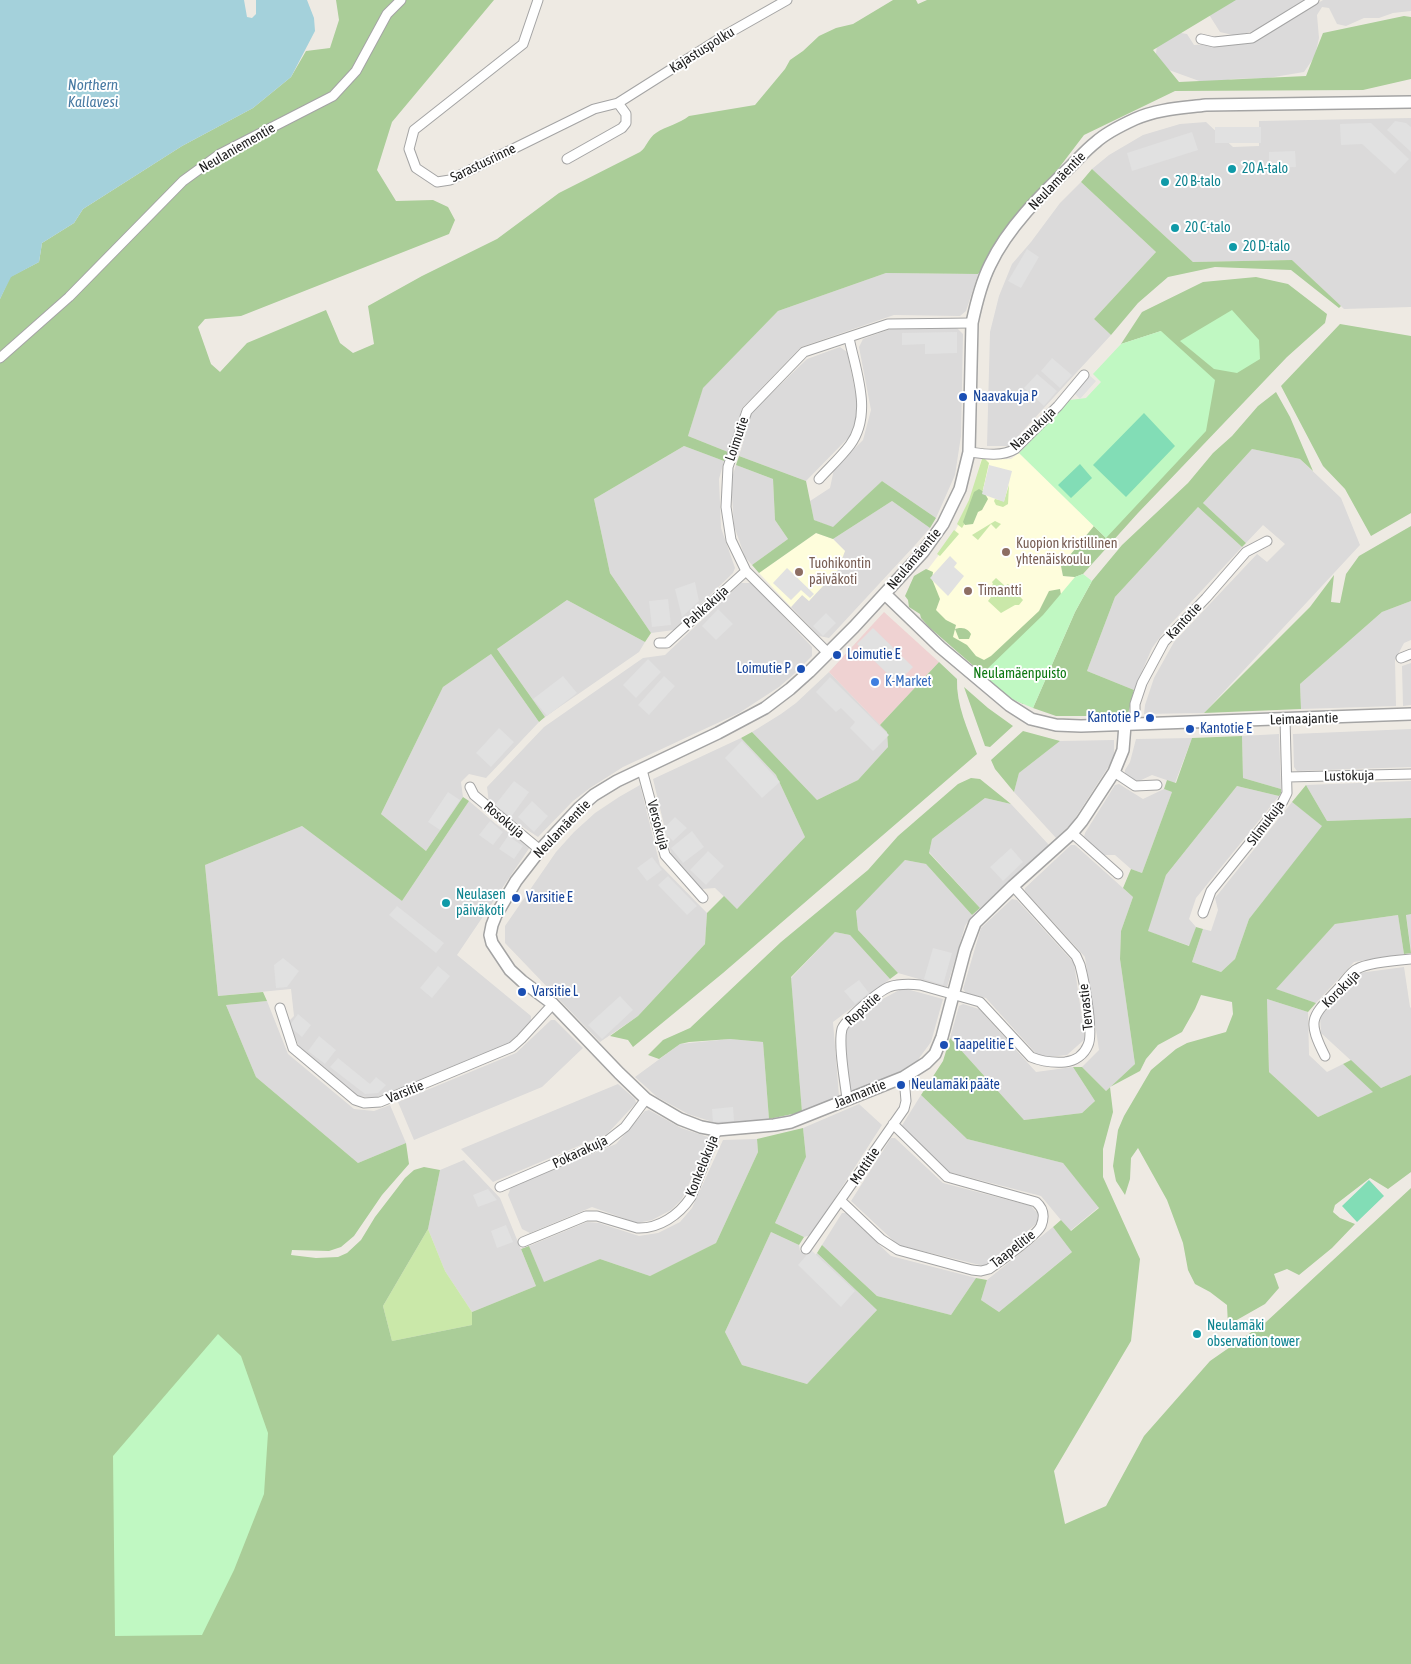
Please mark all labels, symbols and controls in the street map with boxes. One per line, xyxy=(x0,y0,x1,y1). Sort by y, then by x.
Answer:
street label: Kajastuspolku xyxy=(666,23,738,77)
water label: Northern Kallavesi xyxy=(68,76,118,111)
street label: Neulaniementie xyxy=(196,120,278,176)
street label: Sarastusrinne xyxy=(448,140,518,186)
street label: Neulamäentie xyxy=(1025,148,1089,214)
place label: 20 A-talo xyxy=(1242,161,1288,177)
marker: 20 A-talo xyxy=(1226,163,1238,175)
place label: 20 B-talo xyxy=(1175,174,1221,190)
marker: 20 B-talo xyxy=(1159,176,1171,188)
place label: 20 C-talo xyxy=(1185,220,1231,236)
marker: 20 C-talo xyxy=(1169,222,1181,234)
place label: 20 D-talo xyxy=(1243,239,1290,255)
marker: 20 D-talo xyxy=(1227,241,1239,253)
place label: Naavakuja P xyxy=(973,389,1038,405)
marker: Naavakuja P xyxy=(957,391,969,403)
street label: Naavakuja xyxy=(1007,404,1059,454)
street label: Loimutie xyxy=(722,415,752,463)
street label: Neulamäentie xyxy=(883,525,945,593)
place label: Kuopion kristillinen yhtenäiskoulu xyxy=(1016,536,1117,568)
marker: Kuopion kristillinen yhtenäiskoulu xyxy=(1000,546,1012,558)
place label: Tuohikontin päiväkoti xyxy=(809,556,871,588)
marker: Tuohikontin päiväkoti xyxy=(793,566,805,578)
street label: Pahkakuja xyxy=(680,582,732,632)
place label: Timantti xyxy=(978,583,1022,599)
marker: Timantti xyxy=(962,585,974,597)
street label: Kantotie xyxy=(1163,599,1205,643)
place label: Loimutie E xyxy=(847,647,901,663)
marker: Loimutie E xyxy=(831,649,843,661)
place label: Loimutie P xyxy=(737,661,791,677)
marker: Loimutie P xyxy=(795,663,807,675)
park label: Neulamäenpuisto xyxy=(973,666,1067,682)
place label: K-Market xyxy=(885,674,932,690)
marker: K-Market xyxy=(869,676,881,688)
street label: Leimaajantie xyxy=(1270,709,1338,729)
place label: Kantotie P xyxy=(1087,710,1140,726)
marker: Kantotie P xyxy=(1144,712,1156,724)
place label: Kantotie E xyxy=(1200,721,1252,737)
marker: Kantotie E xyxy=(1184,723,1196,735)
street label: Lustokuja xyxy=(1324,767,1374,785)
street label: Neulamäentie xyxy=(530,796,594,862)
street label: Silmukuja xyxy=(1244,797,1288,849)
street label: Rosokuja xyxy=(480,798,528,842)
street label: Versokuja xyxy=(643,798,673,852)
place label: Neulasen päiväkoti xyxy=(456,887,506,920)
place label: Varsitie E xyxy=(526,890,573,906)
marker: Varsitie E xyxy=(510,892,522,904)
marker: Neulasen päiväkoti xyxy=(440,897,452,909)
street label: Korokuja xyxy=(1319,967,1363,1011)
street label: Tervastie xyxy=(1075,983,1097,1031)
place label: Varsitie L xyxy=(532,984,578,1000)
marker: Varsitie L xyxy=(516,986,528,998)
street label: Ropsitie xyxy=(842,989,884,1029)
place label: Taapelitie E xyxy=(954,1037,1014,1053)
marker: Taapelitie E xyxy=(938,1039,950,1051)
street label: Jaamantie xyxy=(832,1076,888,1112)
street label: Varsitie xyxy=(384,1077,426,1107)
place label: Neulamäki pääte xyxy=(911,1077,1000,1093)
marker: Neulamäki pääte xyxy=(895,1079,907,1091)
street label: Pokarakuja xyxy=(550,1132,610,1172)
street label: Konkelokuja xyxy=(682,1133,722,1199)
street label: Mottitie xyxy=(847,1144,883,1188)
street label: Taapelitie xyxy=(987,1226,1039,1272)
place label: Neulamäki observation tower xyxy=(1207,1318,1299,1350)
marker: Neulamäki observation tower xyxy=(1191,1328,1203,1340)

